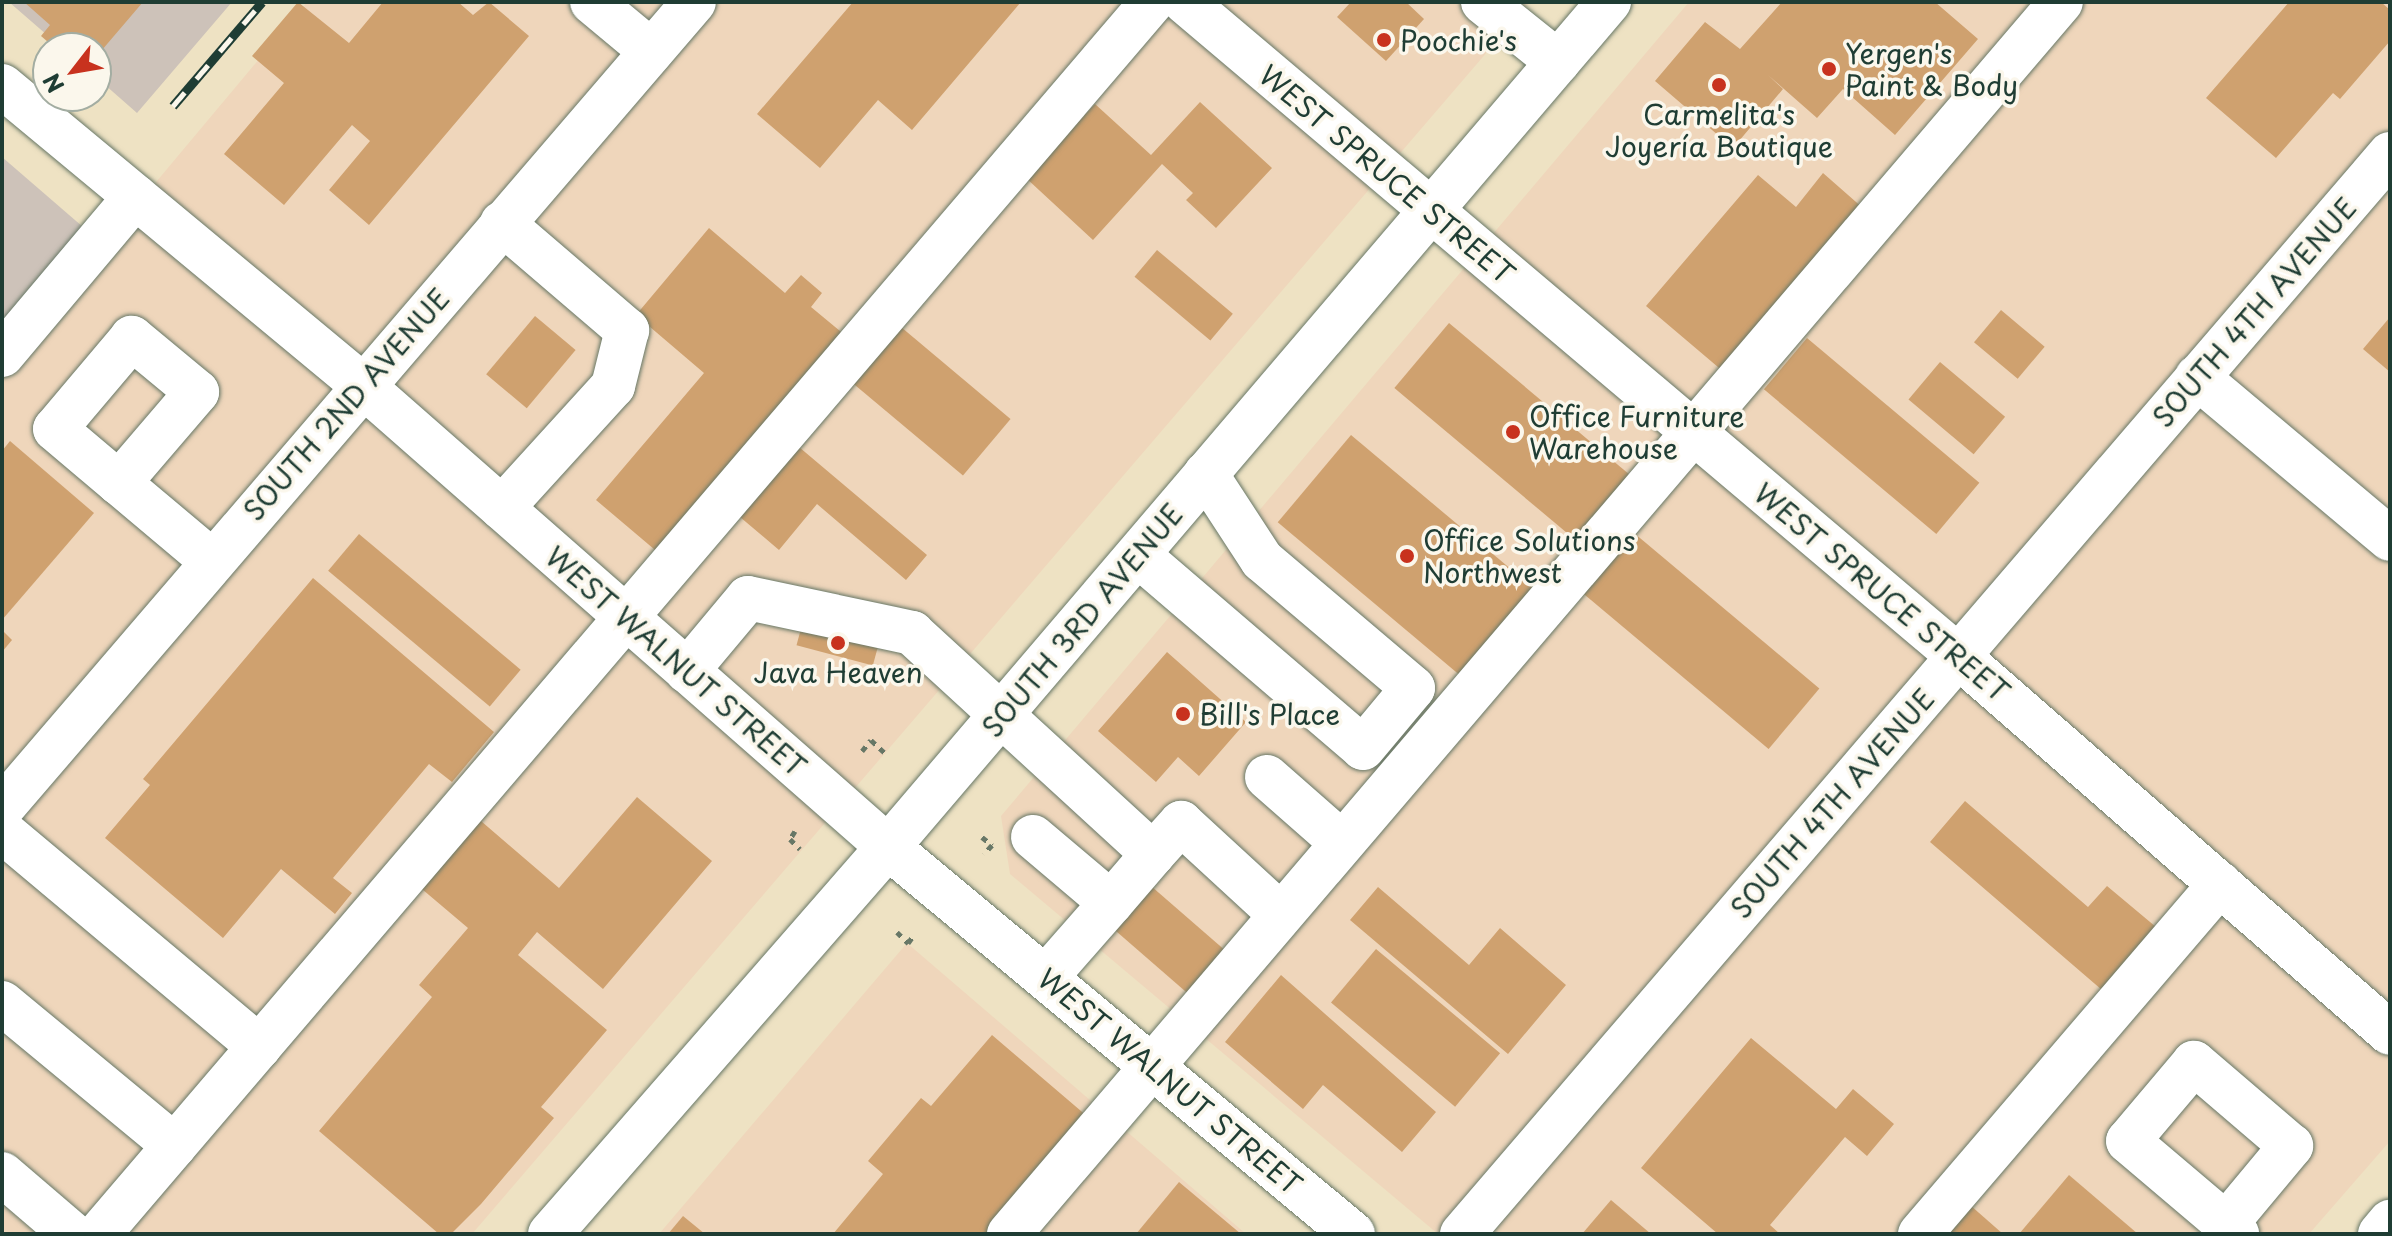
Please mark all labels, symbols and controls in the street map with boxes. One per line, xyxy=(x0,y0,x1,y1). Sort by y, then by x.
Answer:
place label: Poochie's xyxy=(1400,23,1517,57)
marker: Poochie's xyxy=(1375,31,1393,49)
north arrow xyxy=(32,32,112,112)
place label: Yergen's Paint & Body xyxy=(1845,36,2020,102)
street label: WEST SPRUCE STREET xyxy=(1251,56,1523,292)
marker: Yergen's Paint & Body xyxy=(1820,60,1838,78)
text: N xyxy=(34,68,71,100)
marker: Carmelita's Joyería Boutique xyxy=(1710,76,1728,94)
place label: Carmelita's Joyería Boutique xyxy=(1604,97,1834,163)
street label: SOUTH 4TH AVENUE xyxy=(2145,190,2363,434)
street label: SOUTH 2ND AVENUE xyxy=(235,280,457,528)
place label: Office Furniture Warehouse xyxy=(1529,399,1746,465)
marker: Office Furniture Warehouse xyxy=(1504,423,1522,441)
street label: WEST SPRUCE STREET xyxy=(1746,474,2018,710)
street label: SOUTH 3RD AVENUE xyxy=(974,496,1190,744)
place label: Office Solutions Northwest xyxy=(1423,523,1637,589)
street label: WEST WALNUT STREET xyxy=(538,538,814,784)
marker: Office Solutions Northwest xyxy=(1398,547,1416,565)
marker: Java Heaven xyxy=(829,634,847,652)
place label: Java Heaven xyxy=(752,655,924,689)
street label: SOUTH 4TH AVENUE xyxy=(1723,681,1941,925)
place label: Bill's Place xyxy=(1199,697,1341,731)
marker: Bill's Place xyxy=(1174,705,1192,723)
street label: WEST WALNUT STREET xyxy=(1030,960,1310,1202)

